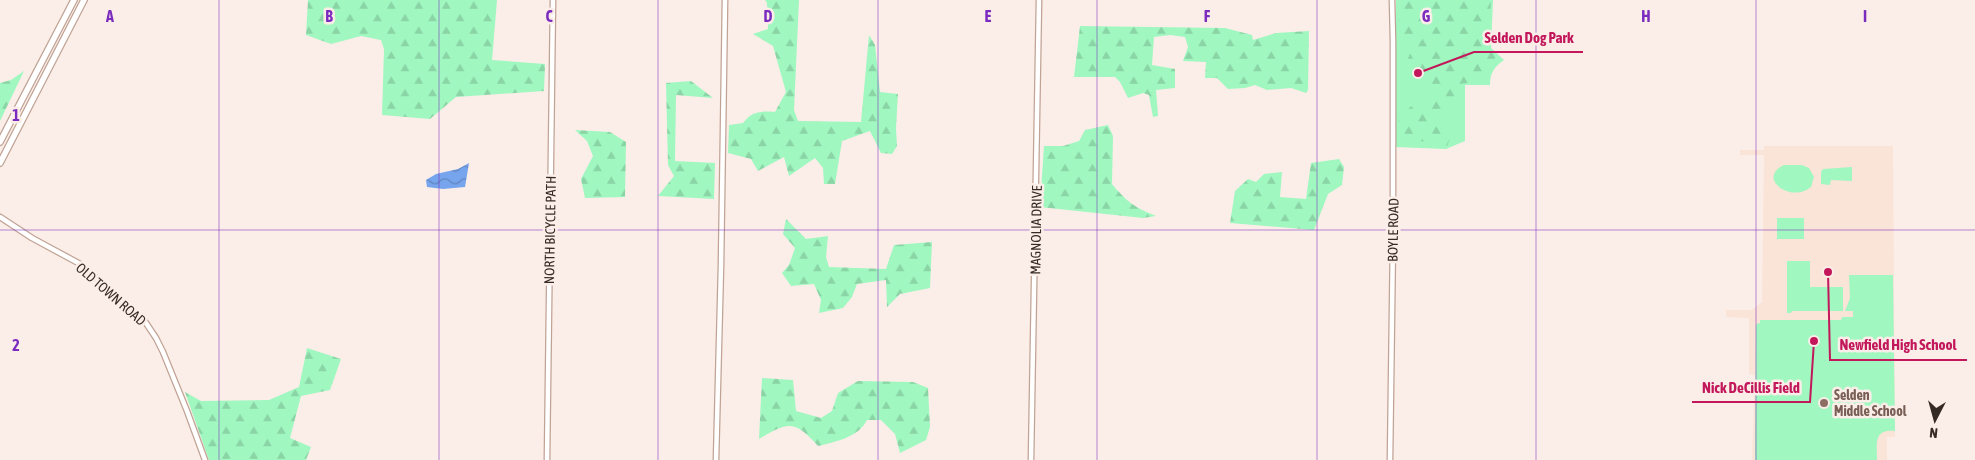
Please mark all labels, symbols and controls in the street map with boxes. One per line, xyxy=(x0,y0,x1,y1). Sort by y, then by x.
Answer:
text: A xyxy=(105,7,114,25)
text: B xyxy=(325,7,333,25)
text: C xyxy=(545,7,553,25)
text: D xyxy=(764,7,773,25)
text: E xyxy=(985,7,992,25)
text: F xyxy=(1204,7,1211,25)
text: G xyxy=(1422,7,1431,25)
text: H xyxy=(1641,7,1651,25)
text: I xyxy=(1863,7,1867,25)
callout: Selden Dog Park xyxy=(1474,22,1583,52)
text: Selden Dog Park xyxy=(1484,29,1574,46)
text: 1 xyxy=(12,106,20,124)
street label: NORTH BICYCLE PATH xyxy=(541,176,559,284)
street label: MAGNOLIA DRIVE xyxy=(1027,185,1045,275)
street label: BOYLE ROAD xyxy=(1384,198,1402,262)
street label: OLD TOWN ROAD xyxy=(73,259,149,329)
callout: Newfield High School xyxy=(1830,330,1967,360)
text: 2 xyxy=(12,336,20,354)
text: Newfield High School xyxy=(1839,336,1958,353)
callout: Nick DeCillis Field xyxy=(1692,372,1810,402)
text: Nick DeCillis Field xyxy=(1702,379,1800,396)
place label: Selden Middle School xyxy=(1834,387,1907,419)
north arrow xyxy=(1910,395,1960,445)
marker: Selden Middle School xyxy=(1818,397,1830,409)
text: N xyxy=(1929,425,1939,441)

